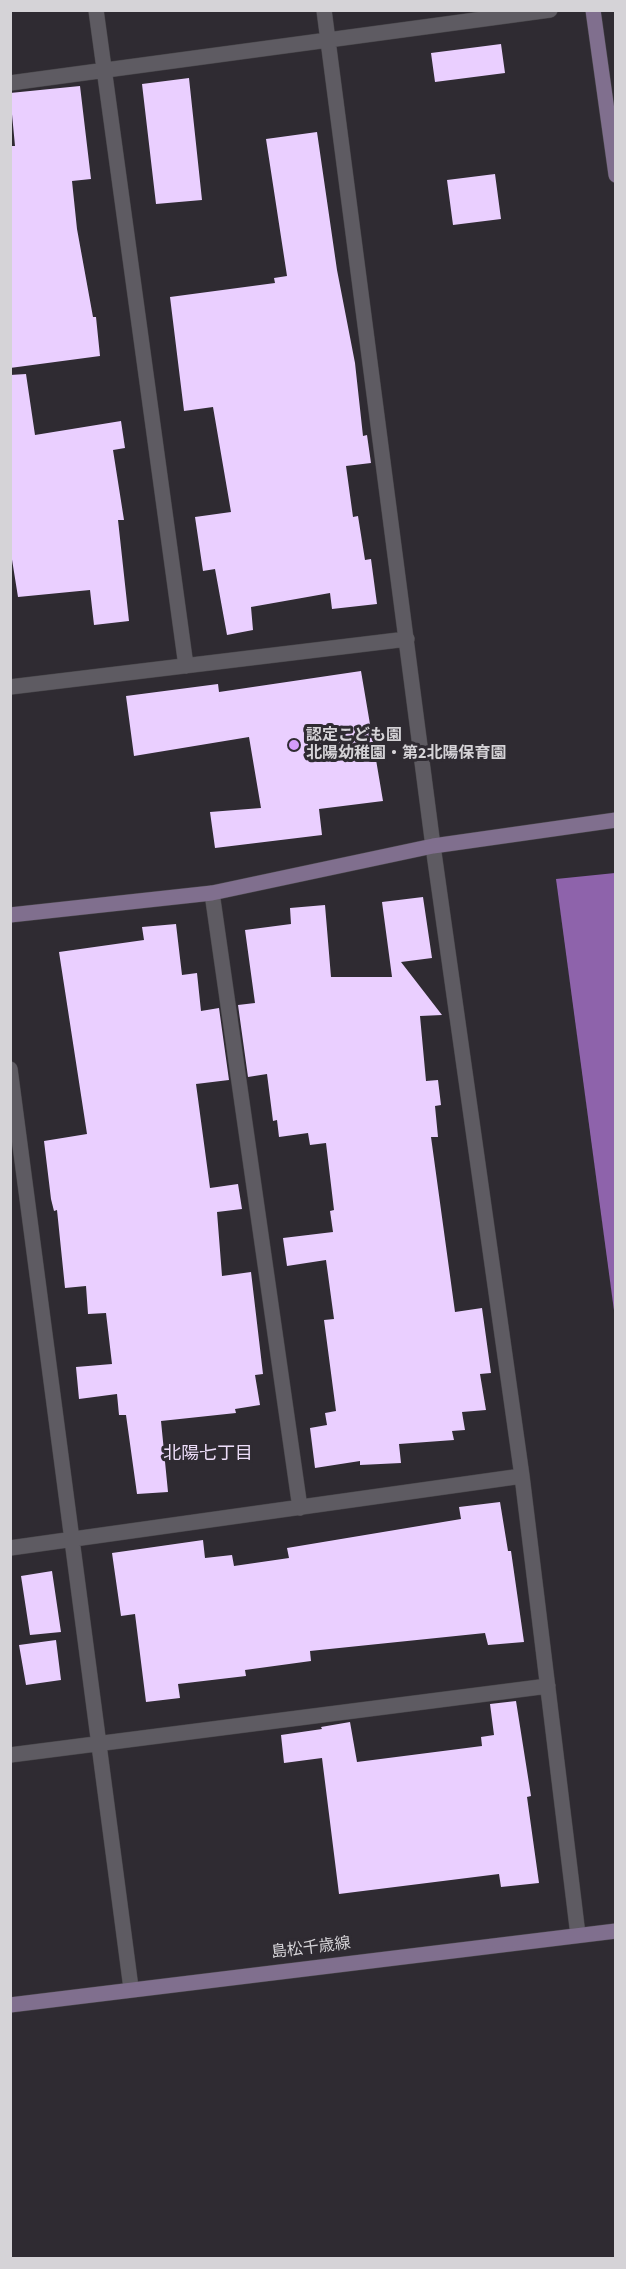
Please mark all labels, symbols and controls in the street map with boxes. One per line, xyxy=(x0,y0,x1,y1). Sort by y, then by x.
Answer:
place label: 認定こども園 北陽幼稚園・第2北陽保育園 xyxy=(306,726,506,764)
marker: 認定こども園 北陽幼稚園・第2北陽保育園 xyxy=(287,738,301,752)
district label: 北陽七丁目 xyxy=(163,1444,253,1466)
street label: 島松千歳線 xyxy=(270,1935,352,1963)

